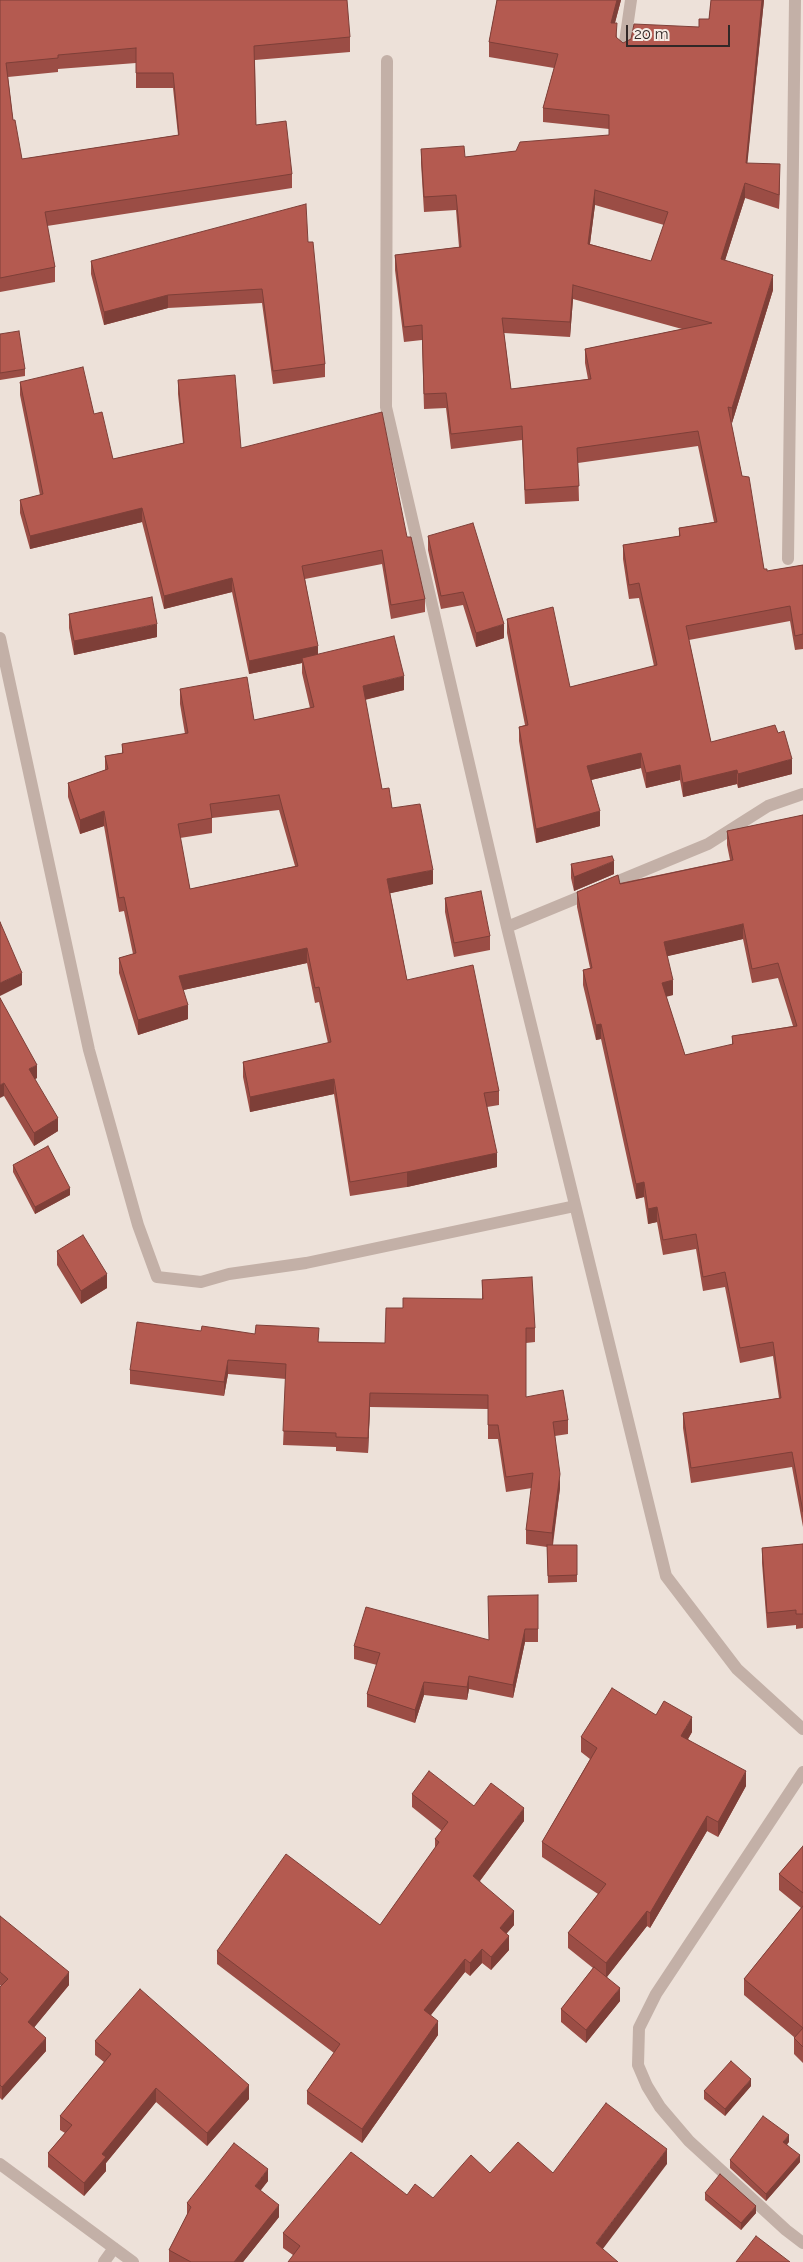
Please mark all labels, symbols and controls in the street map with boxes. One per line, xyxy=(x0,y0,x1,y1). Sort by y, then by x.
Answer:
scale bar xyxy=(628,15,732,47)
text: 20 m xyxy=(634,25,669,43)

